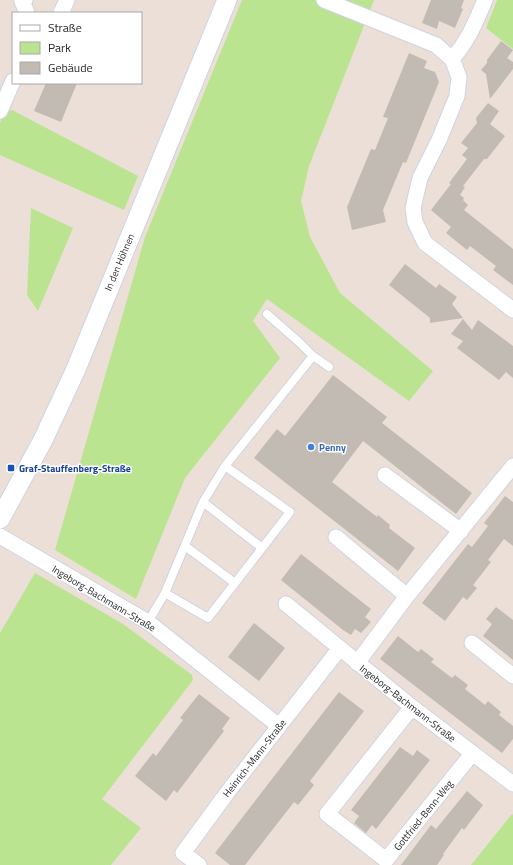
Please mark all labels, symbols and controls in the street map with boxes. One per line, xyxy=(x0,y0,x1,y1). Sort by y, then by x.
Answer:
legend xyxy=(12,12,142,84)
text: Straße xyxy=(48,18,82,37)
text: Park xyxy=(48,38,71,57)
text: Gebäude xyxy=(48,58,93,77)
street label: In den Höhnen xyxy=(101,231,138,293)
place label: Penny xyxy=(319,440,346,455)
marker: Penny xyxy=(306,442,316,452)
place label: Graf-Stauffenberg-Straße xyxy=(19,461,131,476)
marker: Graf-Stauffenberg-Straße xyxy=(6,463,16,473)
street label: Ingeborg-Bachmann-Straße xyxy=(49,561,158,635)
street label: Ingeborg-Bachmann-Straße xyxy=(356,661,459,746)
street label: Heinrich-Mann-Straße xyxy=(219,716,290,801)
street label: Gottfried-Benn-Weg xyxy=(390,777,457,854)

